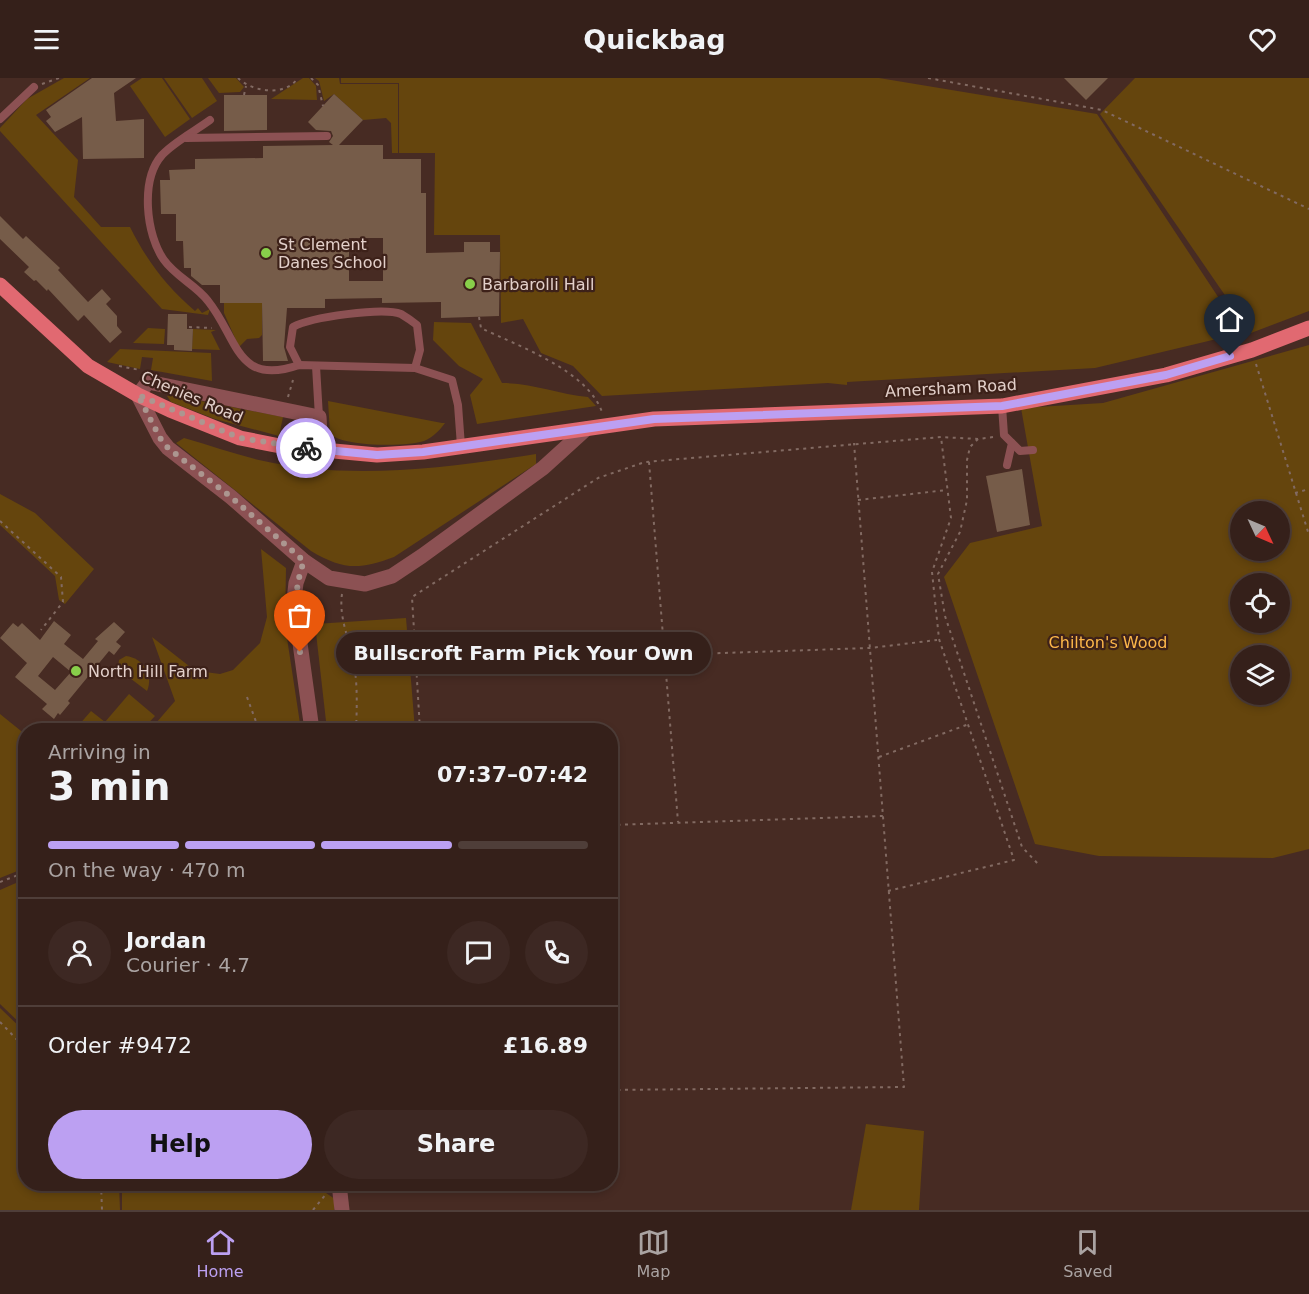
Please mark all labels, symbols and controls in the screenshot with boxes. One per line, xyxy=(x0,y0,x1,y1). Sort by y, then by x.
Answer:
icon: menu xyxy=(30,23,63,56)
icon: heart xyxy=(1246,23,1279,56)
text: Quickbag xyxy=(583,24,726,55)
place label: St Clement Danes School xyxy=(278,235,387,272)
marker: St Clement Danes School xyxy=(259,246,273,260)
place label: Barbarolli Hall xyxy=(482,275,594,294)
marker: Barbarolli Hall xyxy=(463,277,477,291)
pin xyxy=(1204,294,1255,356)
icon: home xyxy=(1213,303,1246,336)
street label: Chenies Road xyxy=(138,367,246,427)
street label: Amersham Road xyxy=(885,375,1017,401)
courier xyxy=(276,418,336,478)
icon: bike xyxy=(290,432,323,465)
north arrow xyxy=(1230,501,1290,561)
map controls xyxy=(1230,501,1290,705)
button: locate xyxy=(1230,573,1290,633)
pin xyxy=(274,590,325,652)
icon: bag xyxy=(283,599,316,632)
callout: Bullscroft Farm Pick Your Own xyxy=(336,631,711,673)
park label: Chilton's Wood xyxy=(1049,633,1167,652)
text: Bullscroft Farm Pick Your Own xyxy=(353,641,694,665)
button: layers xyxy=(1230,645,1290,705)
place label: North Hill Farm xyxy=(88,662,208,681)
marker: North Hill Farm xyxy=(69,664,83,678)
text: Arriving in xyxy=(48,740,151,764)
text: 07:37–07:42 xyxy=(437,762,588,787)
text: 3 min xyxy=(48,764,170,809)
text: On the way · 470 m xyxy=(48,858,246,882)
button: person xyxy=(48,921,111,984)
button: chat xyxy=(447,921,510,984)
button: phone xyxy=(525,921,588,984)
text: Jordan xyxy=(126,928,206,953)
text: Courier · 4.7 xyxy=(126,953,250,977)
text: Order #9472 xyxy=(48,1033,192,1058)
text: £16.89 xyxy=(503,1033,588,1058)
button: Help xyxy=(48,1110,312,1179)
button: Share xyxy=(324,1110,588,1179)
tab: Home xyxy=(196,1226,244,1281)
tab: Map xyxy=(637,1226,670,1281)
tab: Saved xyxy=(1063,1226,1113,1281)

